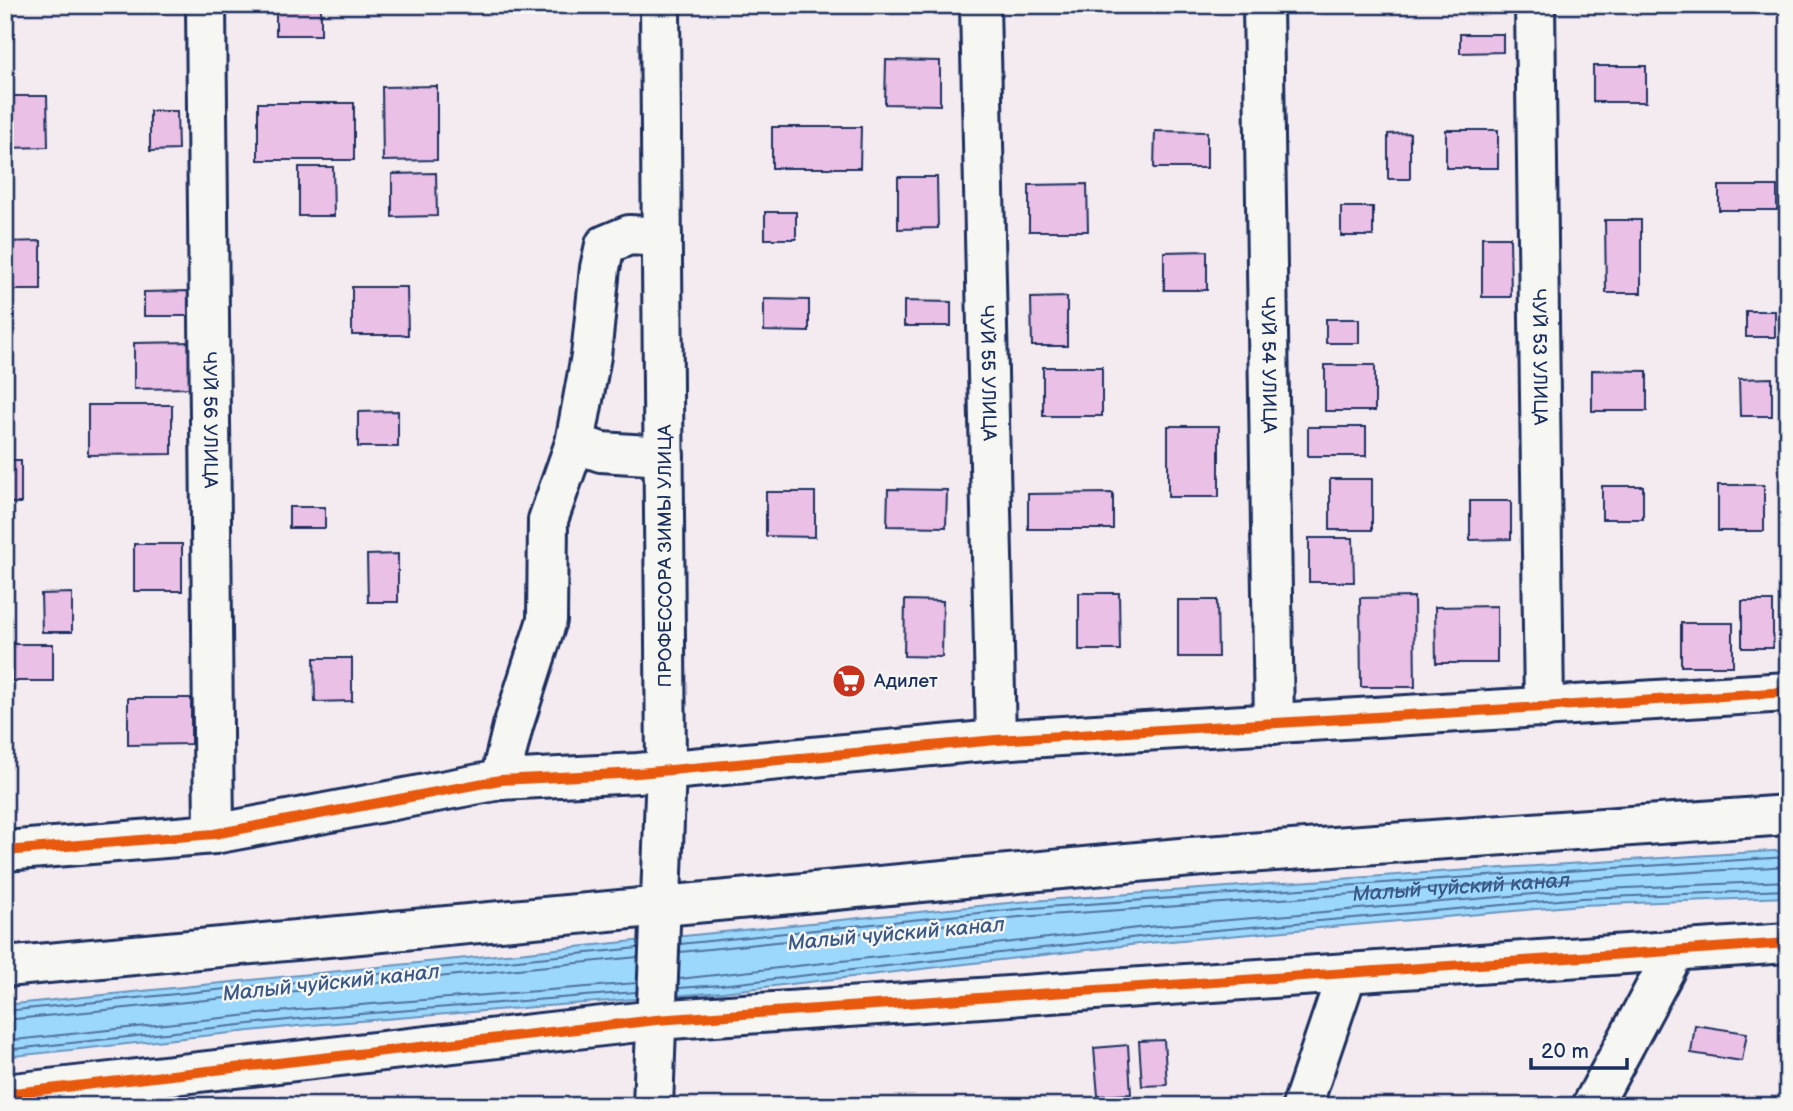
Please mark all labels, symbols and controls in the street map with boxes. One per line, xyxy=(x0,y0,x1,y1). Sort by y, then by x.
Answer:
street label: ЧУЙ 53 УЛИЦА xyxy=(1527,289,1552,426)
street label: ЧУЙ 54 УЛИЦА xyxy=(1256,297,1281,434)
street label: ЧУЙ 55 УЛИЦА xyxy=(975,305,1001,442)
street label: ЧУЙ 56 УЛИЦА xyxy=(198,352,222,489)
street label: ПРОФЕССОРА ЗИМЫ УЛИЦА xyxy=(654,424,677,687)
supermarket icon: Адилет xyxy=(830,662,868,700)
place label: Адилет xyxy=(873,670,938,693)
water label: Малый чуйский канал xyxy=(1352,867,1571,907)
water label: Малый чуйский канал xyxy=(786,912,1006,956)
water label: Малый чуйский канал xyxy=(221,959,441,1007)
scale bar xyxy=(1531,1027,1627,1071)
text: 20 m xyxy=(1541,1039,1589,1064)

